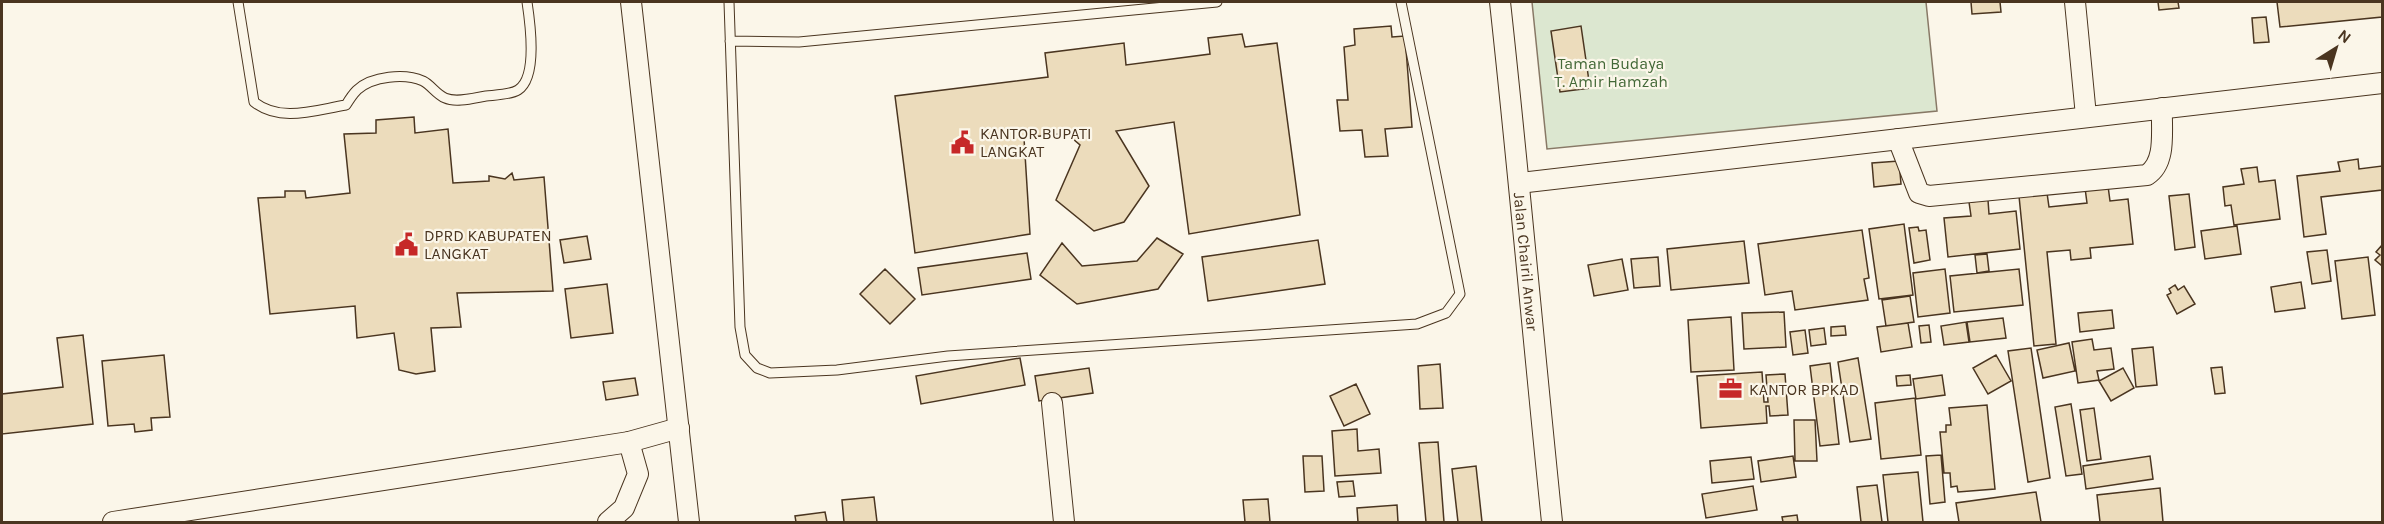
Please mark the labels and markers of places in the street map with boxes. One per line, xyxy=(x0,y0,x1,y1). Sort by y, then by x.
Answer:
place label: KANTOR BUPATI LANGKAT xyxy=(980,124,1091,161)
public building icon: KANTOR BUPATI LANGKAT xyxy=(949,129,975,155)
place label: DPRD KABUPATEN LANGKAT xyxy=(424,226,552,263)
public building icon: DPRD KABUPATEN LANGKAT xyxy=(393,231,419,257)
office icon: KANTOR BPKAD xyxy=(1718,376,1744,402)
place label: KANTOR BPKAD xyxy=(1749,380,1859,399)

